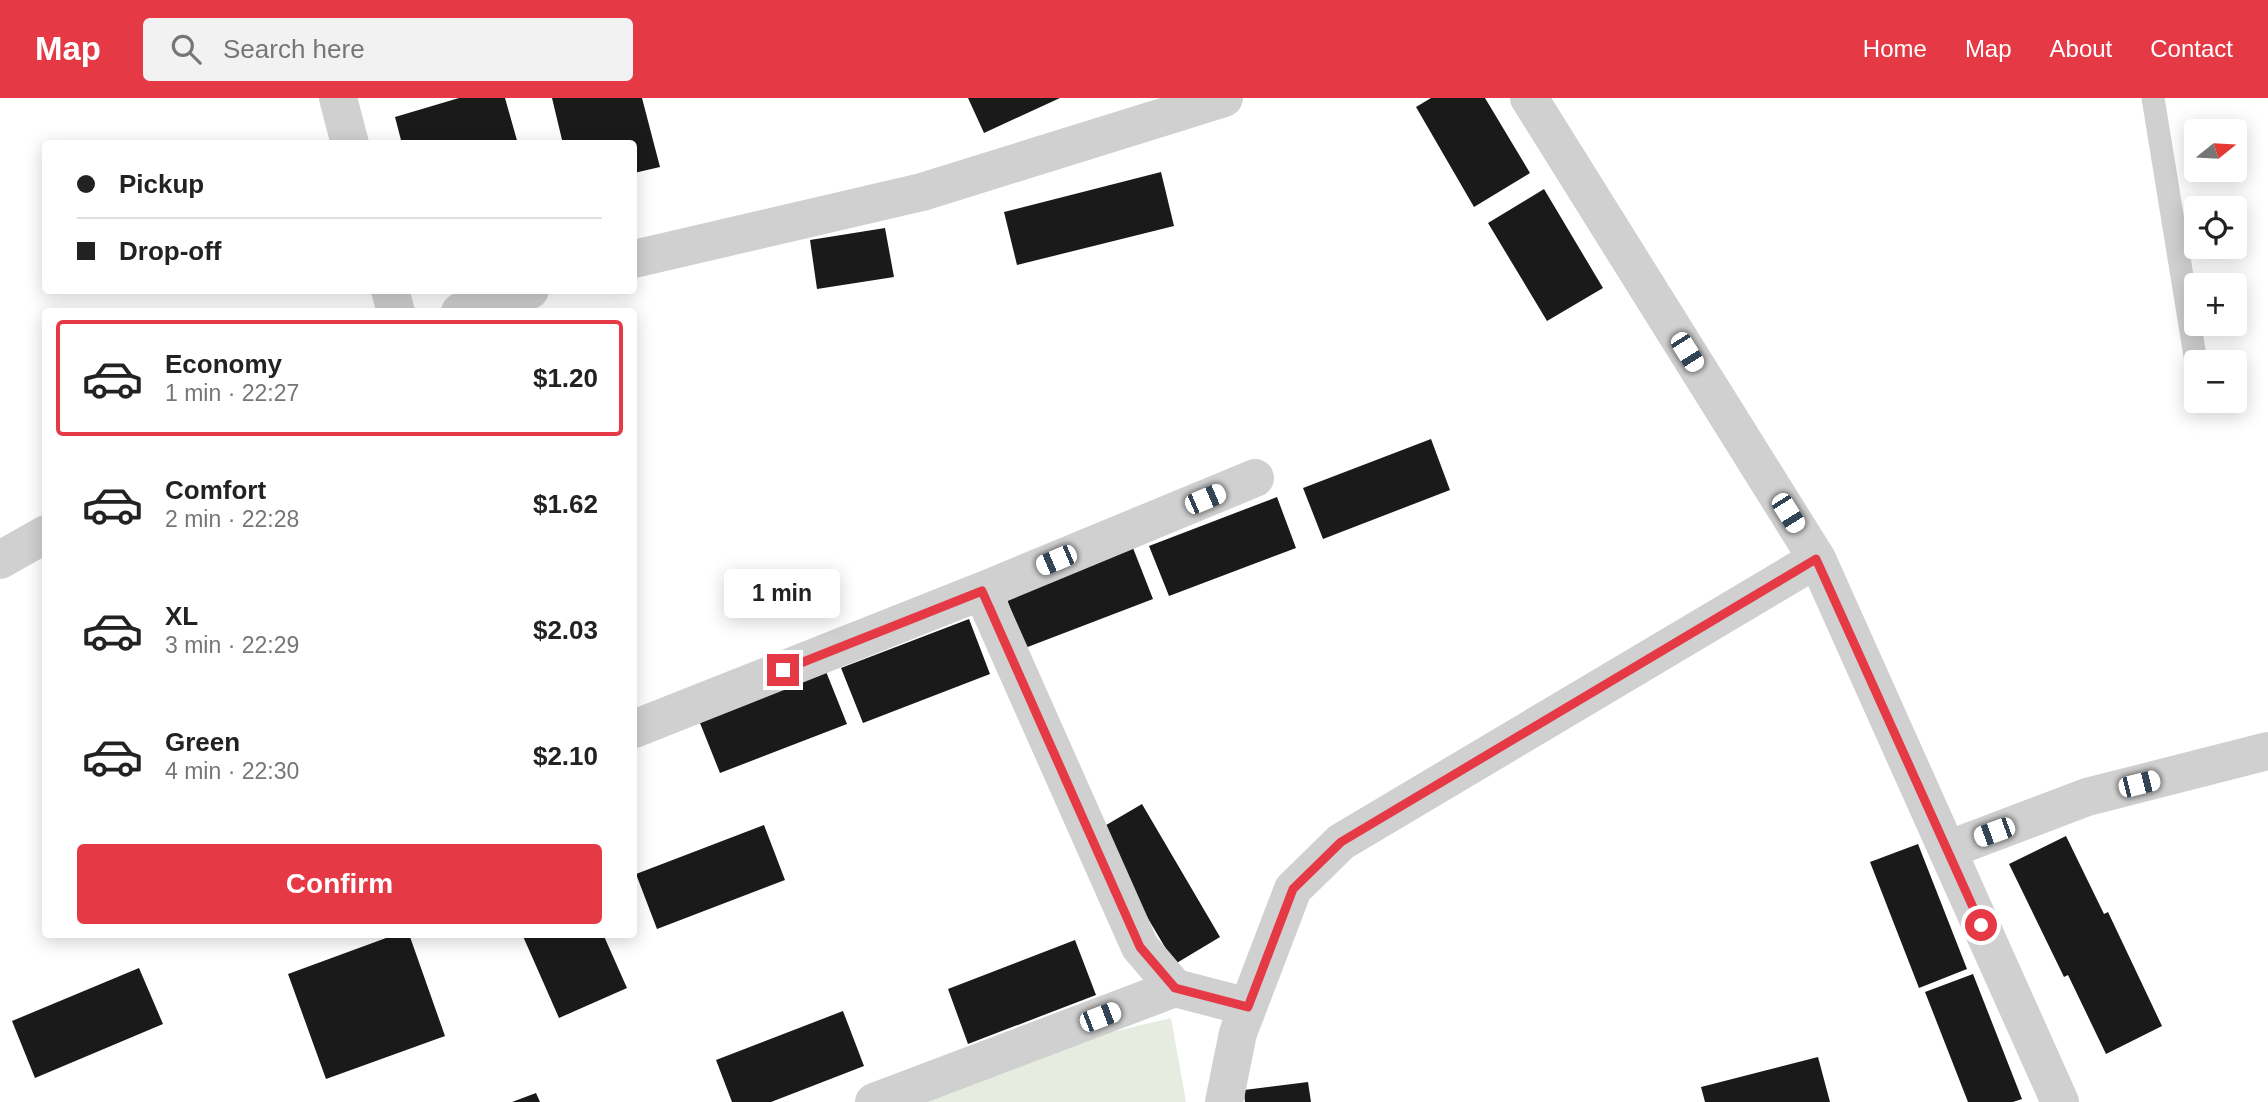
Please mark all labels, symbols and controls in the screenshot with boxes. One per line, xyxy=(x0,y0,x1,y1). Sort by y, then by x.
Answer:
search box xyxy=(143,18,633,81)
text: Map xyxy=(35,30,101,67)
icon: search xyxy=(167,30,205,68)
text: Search here xyxy=(223,34,365,64)
text: Home xyxy=(1863,35,1927,62)
text: Map xyxy=(1965,35,2012,62)
text: About xyxy=(2050,35,2112,62)
text: Contact xyxy=(2150,35,2233,62)
north arrow xyxy=(2184,119,2247,182)
map controls xyxy=(2184,119,2247,413)
text: Pickup xyxy=(119,169,204,199)
button: locate xyxy=(2184,196,2247,259)
text: Drop-off xyxy=(119,236,222,266)
button: + xyxy=(2184,273,2247,336)
car xyxy=(1667,329,1708,375)
icon: car xyxy=(81,347,144,410)
text: Economy xyxy=(165,349,282,379)
button: − xyxy=(2184,350,2247,413)
text: $1.20 xyxy=(533,363,598,393)
text: 1 min · 22:27 xyxy=(165,380,299,406)
icon: car xyxy=(81,473,144,536)
text: Comfort xyxy=(165,475,266,505)
car xyxy=(1182,481,1229,517)
text: $1.62 xyxy=(533,489,598,519)
car xyxy=(1768,490,1809,536)
text: 2 min · 22:28 xyxy=(165,506,299,532)
car xyxy=(1033,542,1080,578)
callout: 1 min xyxy=(725,568,841,618)
text: 1 min xyxy=(752,580,812,606)
icon: car xyxy=(81,599,144,662)
text: XL xyxy=(165,601,198,631)
text: $2.03 xyxy=(533,615,598,645)
text: 3 min · 22:29 xyxy=(165,632,299,658)
route end xyxy=(767,654,799,686)
icon: car xyxy=(81,725,144,788)
text: Green xyxy=(165,727,240,757)
text: $2.10 xyxy=(533,741,598,771)
text: 4 min · 22:30 xyxy=(165,758,299,784)
car xyxy=(2117,769,2162,799)
car xyxy=(1971,815,2018,849)
button: Confirm xyxy=(77,844,602,924)
route start xyxy=(1965,909,1997,941)
car xyxy=(1077,1000,1124,1034)

